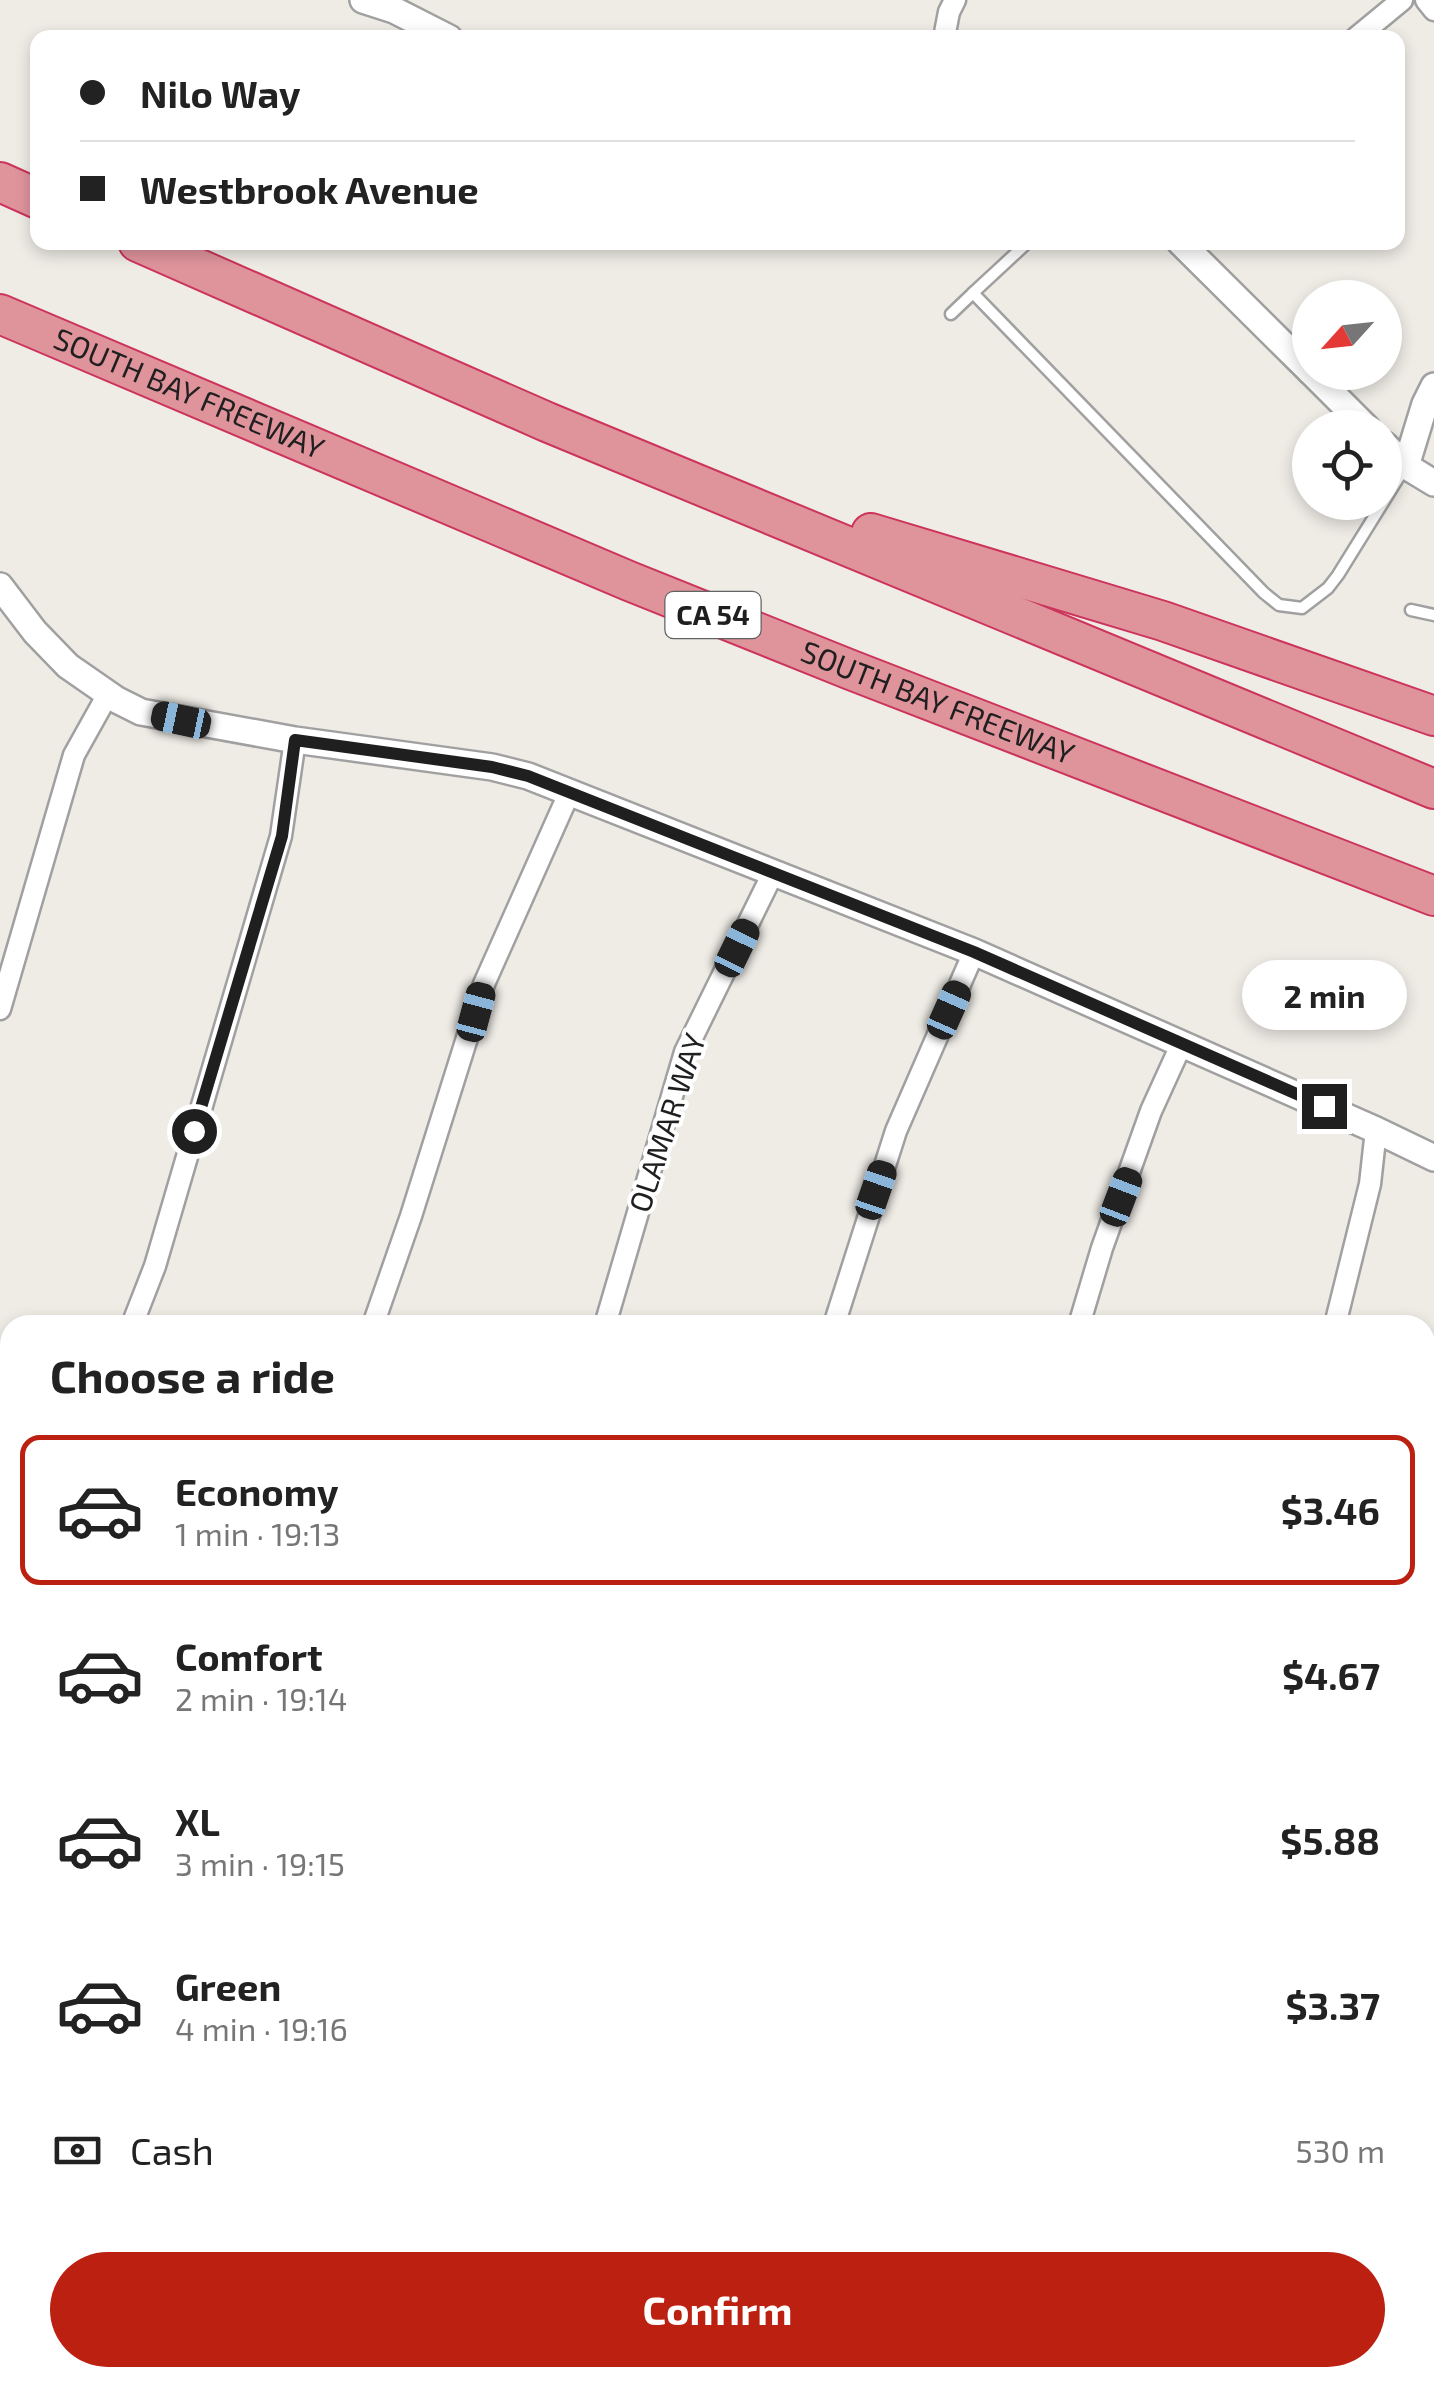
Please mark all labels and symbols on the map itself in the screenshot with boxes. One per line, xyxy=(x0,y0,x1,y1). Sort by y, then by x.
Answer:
north arrow xyxy=(1292,280,1402,390)
street label: SOUTH BAY FREEWAY xyxy=(49,319,330,465)
road number: CA 54 xyxy=(666,592,760,638)
street label: SOUTH BAY FREEWAY xyxy=(796,632,1080,771)
car xyxy=(149,699,213,741)
car xyxy=(710,914,764,982)
callout: 2 min xyxy=(1242,961,1406,1031)
car xyxy=(923,976,975,1044)
car xyxy=(454,979,498,1045)
street label: OLAMAR WAY xyxy=(620,1028,712,1216)
route end xyxy=(1302,1084,1347,1129)
route start xyxy=(172,1109,217,1154)
car xyxy=(852,1157,900,1223)
car xyxy=(1096,1164,1146,1230)

